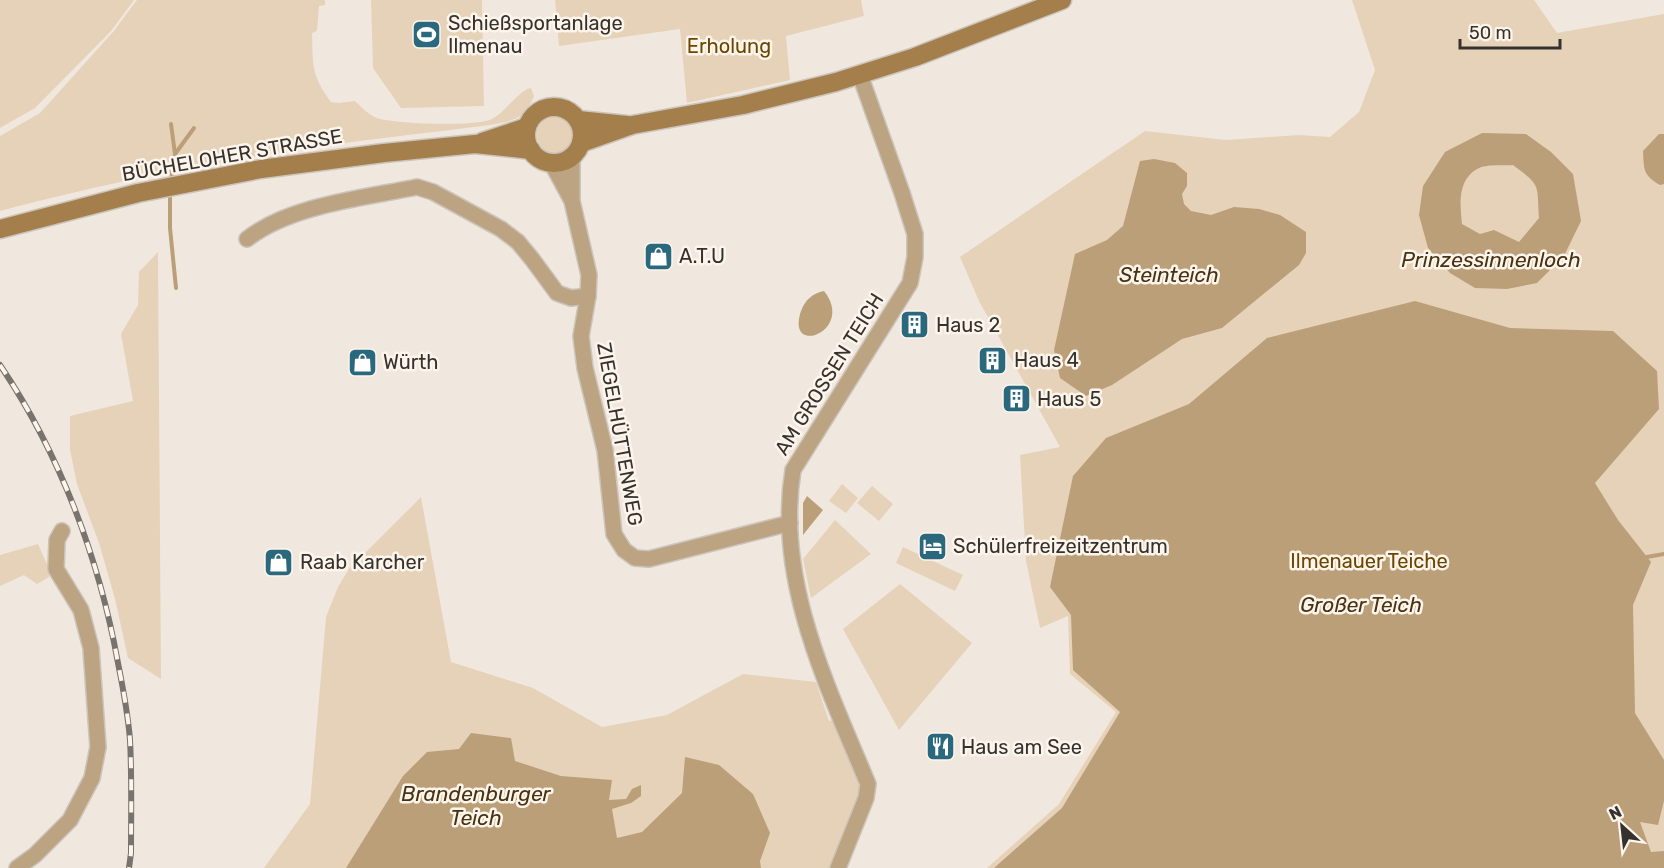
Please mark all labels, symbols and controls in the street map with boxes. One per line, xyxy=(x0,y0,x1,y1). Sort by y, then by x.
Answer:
place label: Schießsportanlage Ilmenau xyxy=(448,11,623,58)
scale bar xyxy=(1460,12,1560,50)
sports icon: Schießsportanlage Ilmenau xyxy=(411,18,443,50)
text: 50 m xyxy=(1469,22,1512,44)
park label: Erholung xyxy=(687,34,771,58)
street label: BÜCHELOHER STRASSE xyxy=(120,124,344,186)
shop icon: A.T.U xyxy=(642,240,674,272)
place label: A.T.U xyxy=(679,244,725,268)
water label: Prinzessinnenloch xyxy=(1401,247,1581,272)
water label: Steinteich xyxy=(1119,262,1219,287)
street label: AM GROSSEN TEICH xyxy=(769,289,889,459)
building icon: Haus 2 xyxy=(899,309,931,341)
place label: Haus 2 xyxy=(936,313,1000,337)
street label: ZIEGELHÜTTENWEG xyxy=(592,341,648,527)
building icon: Haus 4 xyxy=(977,344,1009,376)
shop icon: Würth xyxy=(346,346,378,378)
place label: Haus 4 xyxy=(1014,348,1079,372)
place label: Würth xyxy=(383,350,438,374)
building icon: Haus 5 xyxy=(1000,383,1032,415)
place label: Haus 5 xyxy=(1037,387,1101,411)
hotel icon: Schülerfreizeitzentrum xyxy=(916,530,948,562)
place label: Schülerfreizeitzentrum xyxy=(953,534,1168,558)
shop icon: Raab Karcher xyxy=(263,546,295,578)
park label: Ilmenauer Teiche xyxy=(1290,549,1448,573)
place label: Raab Karcher xyxy=(300,550,425,574)
water label: Großer Teich xyxy=(1300,592,1422,617)
restaurant icon: Haus am See xyxy=(924,731,956,763)
place label: Haus am See xyxy=(961,735,1082,759)
water label: Brandenburger Teich xyxy=(401,781,552,830)
north arrow xyxy=(1592,796,1652,856)
text: N xyxy=(1606,802,1625,824)

